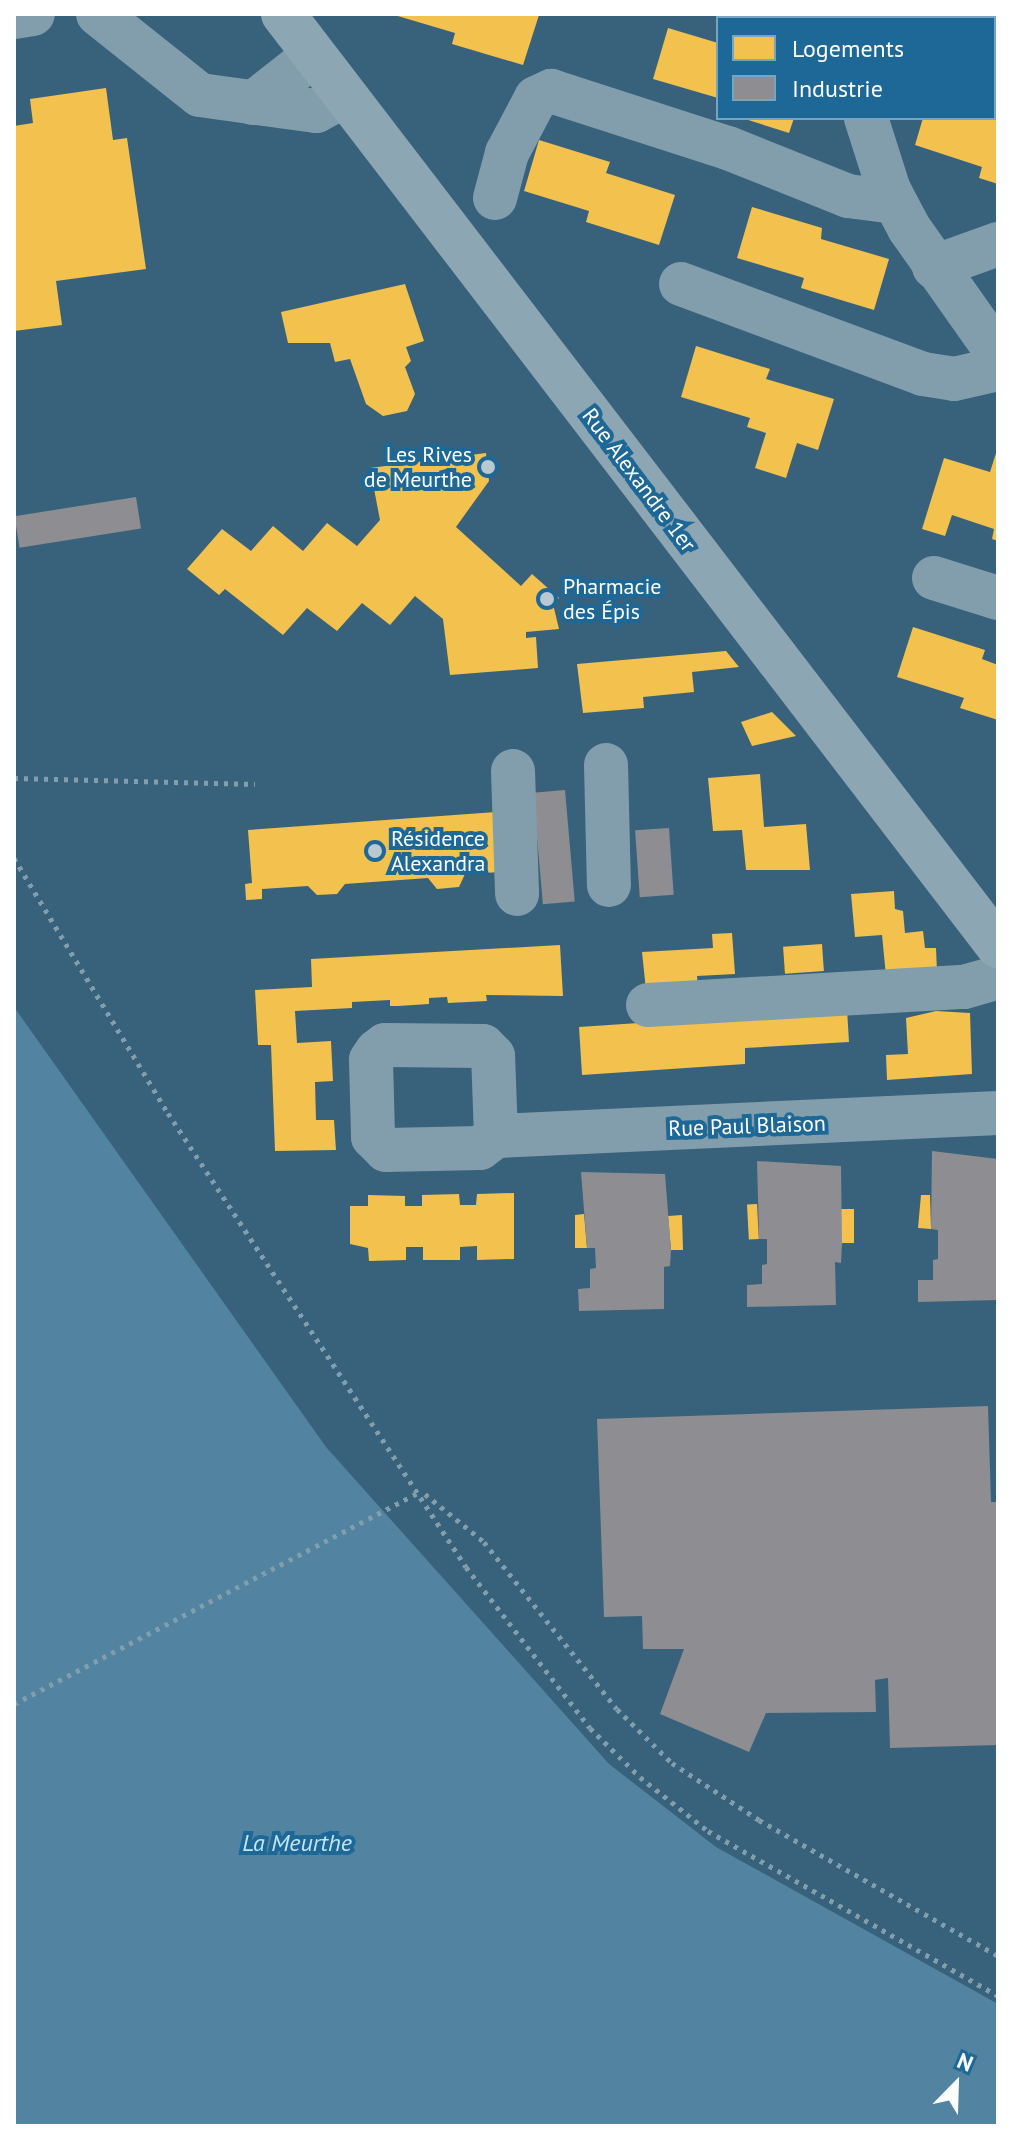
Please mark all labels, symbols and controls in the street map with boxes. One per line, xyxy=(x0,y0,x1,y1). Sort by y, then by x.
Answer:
legend xyxy=(716,16,996,120)
text: Logements xyxy=(792,33,904,64)
text: Industrie xyxy=(792,73,883,104)
street label: Rue Alexandre 1er xyxy=(576,403,702,557)
place label: Les Rives de Meurthe xyxy=(364,441,472,492)
marker: Les Rives de Meurthe xyxy=(479,458,497,476)
place label: Pharmacie des Épis xyxy=(563,573,661,624)
marker: Pharmacie des Épis xyxy=(538,590,556,608)
place label: Résidence Alexandra xyxy=(391,825,485,876)
marker: Résidence Alexandra xyxy=(366,842,384,860)
street label: Rue Paul Blaison xyxy=(668,1110,826,1142)
water label: La Meurthe xyxy=(242,1829,352,1857)
north arrow xyxy=(916,2044,996,2124)
text: N xyxy=(953,2046,978,2078)

